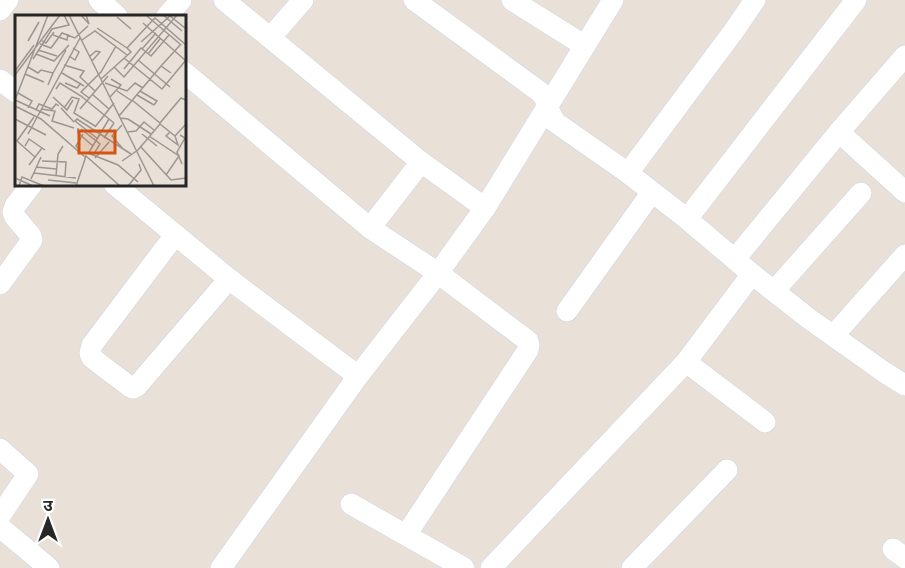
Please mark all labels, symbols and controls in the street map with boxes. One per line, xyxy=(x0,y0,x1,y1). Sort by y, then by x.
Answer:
inset map xyxy=(15,15,186,186)
north arrow xyxy=(18,490,78,550)
text: उ xyxy=(43,496,53,515)

